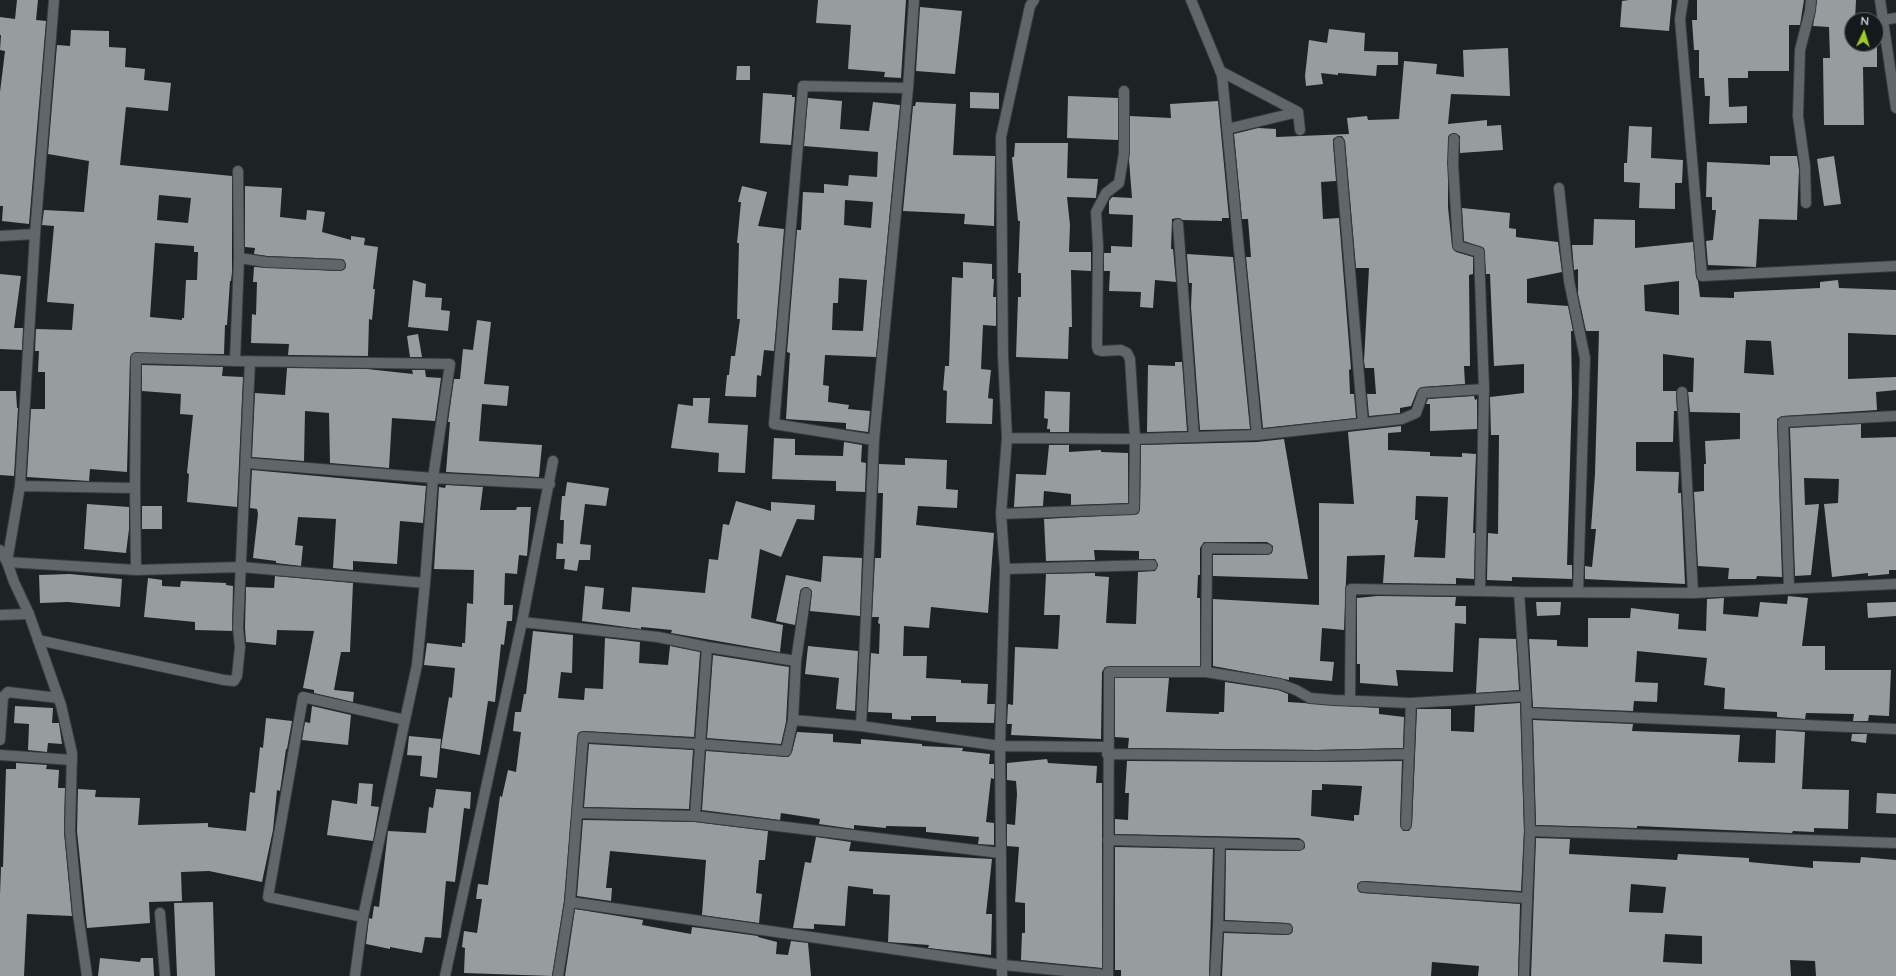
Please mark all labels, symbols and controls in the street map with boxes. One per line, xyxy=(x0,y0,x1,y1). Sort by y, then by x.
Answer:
north arrow xyxy=(1844,12,1884,52)
text: N xyxy=(1860,14,1869,27)

